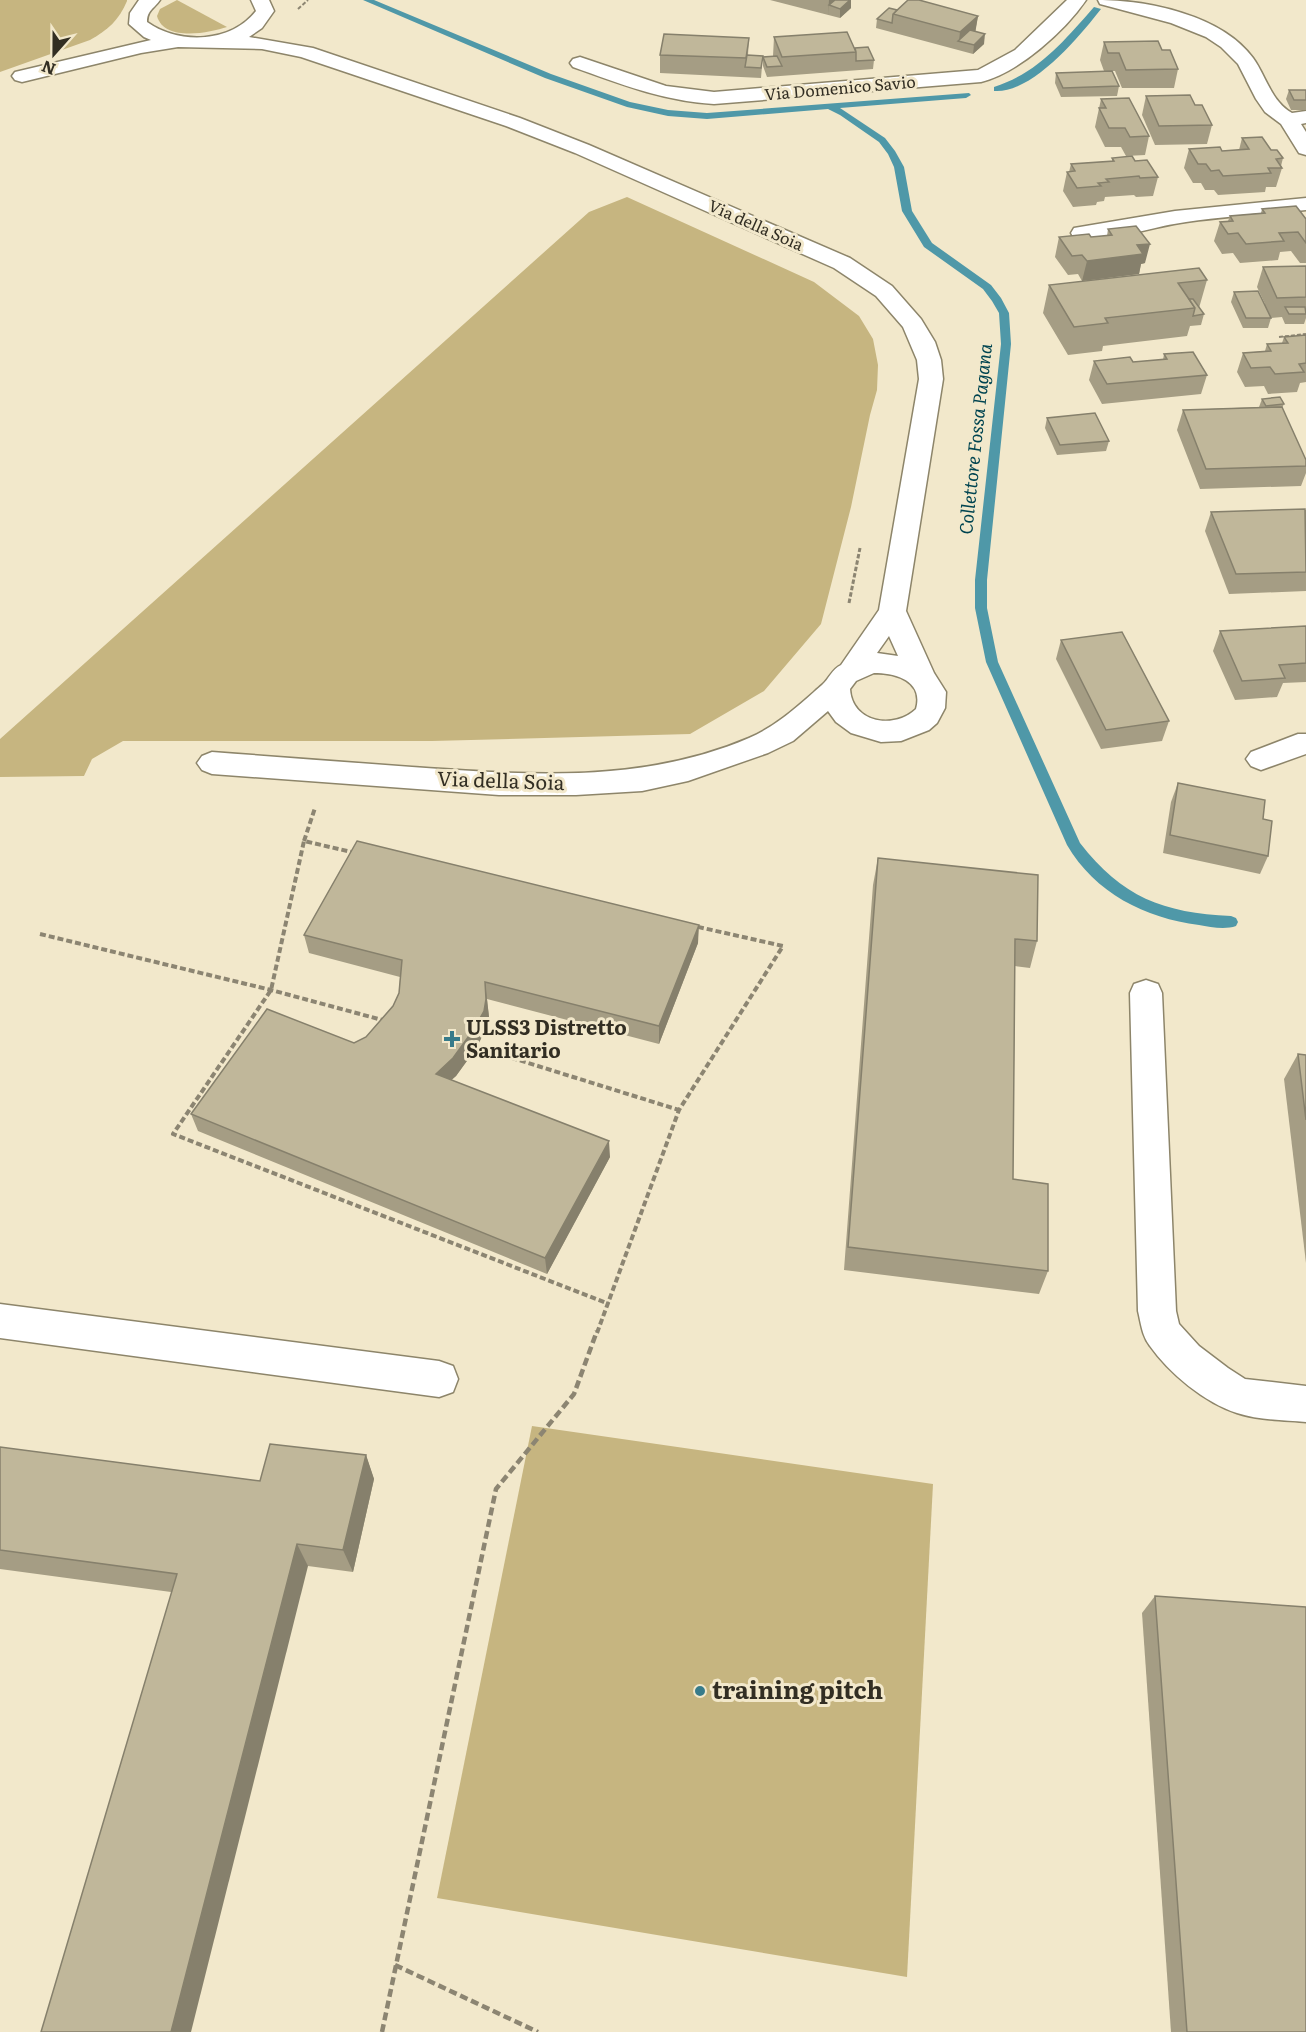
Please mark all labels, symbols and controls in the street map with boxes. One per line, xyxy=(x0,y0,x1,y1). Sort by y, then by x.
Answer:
north arrow xyxy=(24,24,84,84)
text: N xyxy=(38,55,59,83)
street label: Via Domenico Savio xyxy=(763,68,917,106)
street label: Via della Soia xyxy=(705,192,808,256)
water label: Collettore Fossa Pagana xyxy=(951,341,998,536)
street label: Via della Soia xyxy=(437,762,565,796)
place label: ULSS3 Distretto Sanitario xyxy=(466,1011,627,1064)
marker: ULSS3 Distretto Sanitario xyxy=(443,1030,461,1048)
place label: training pitch xyxy=(712,1671,883,1706)
marker: training pitch xyxy=(693,1684,707,1698)

